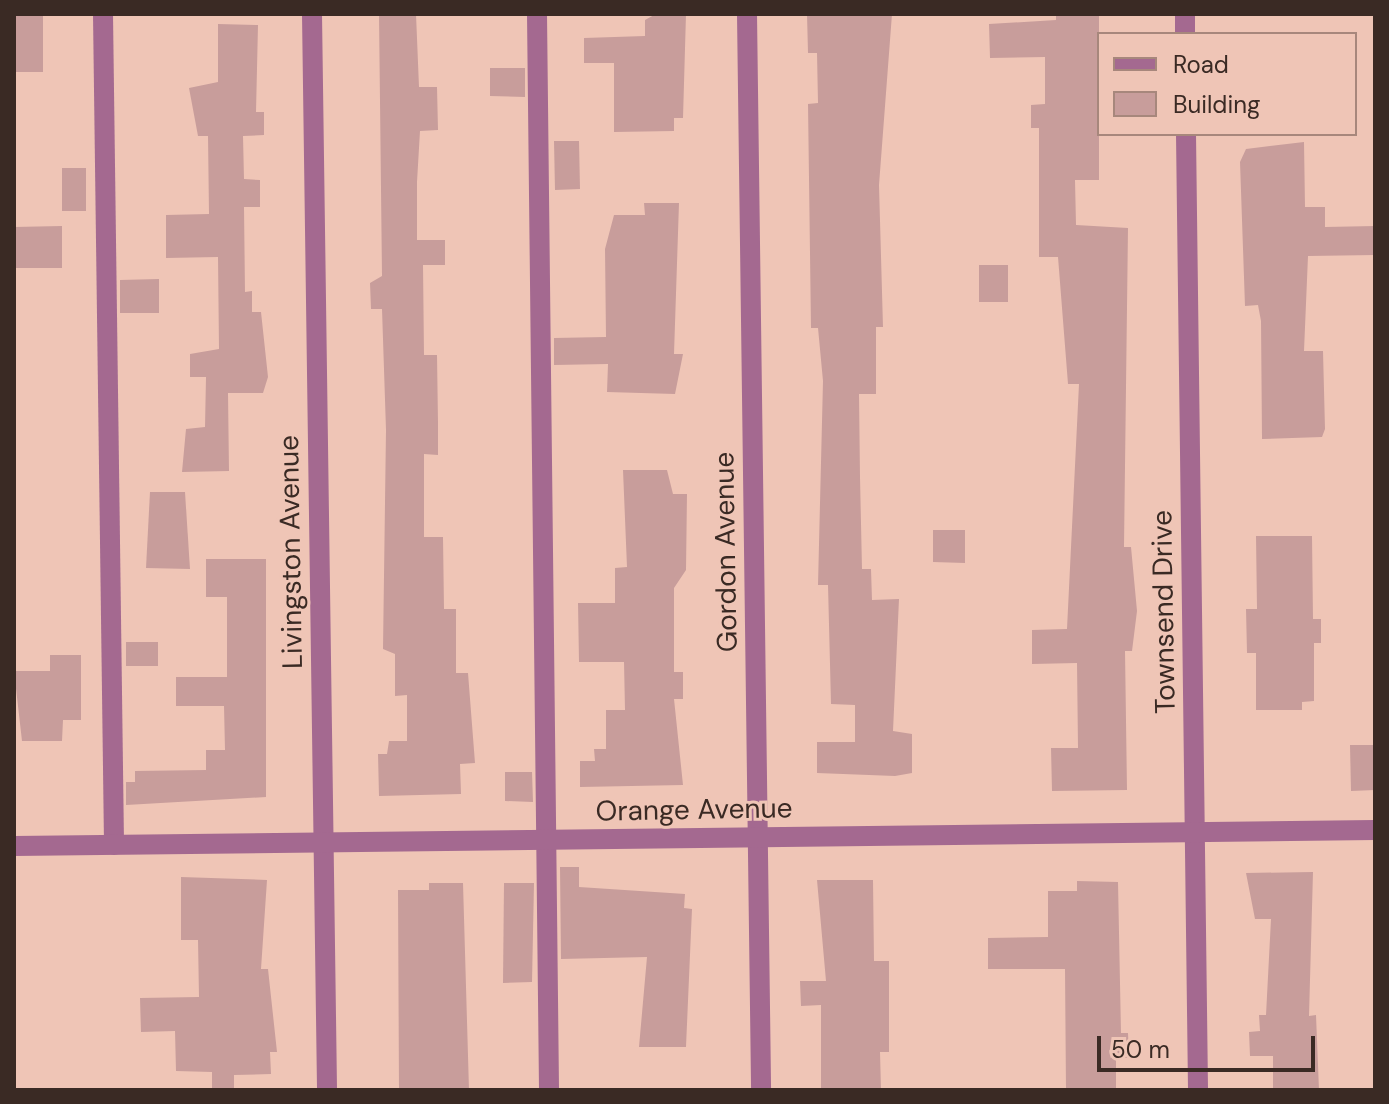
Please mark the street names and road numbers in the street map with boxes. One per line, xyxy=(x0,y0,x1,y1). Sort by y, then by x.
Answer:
street label: Livingston Avenue xyxy=(272,435,310,669)
street label: Gordon Avenue xyxy=(707,451,745,653)
street label: Townsend Drive xyxy=(1145,510,1183,714)
street label: Orange Avenue xyxy=(595,791,793,829)

